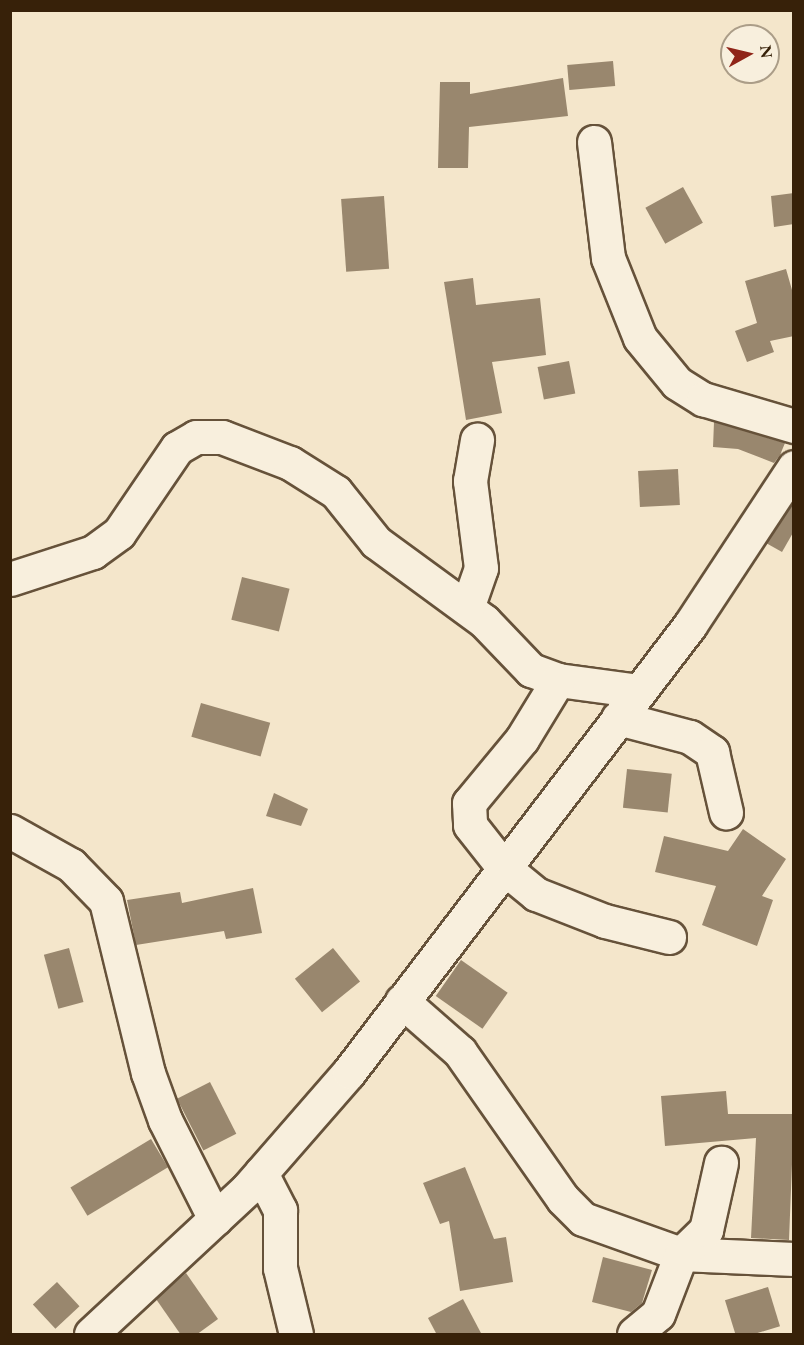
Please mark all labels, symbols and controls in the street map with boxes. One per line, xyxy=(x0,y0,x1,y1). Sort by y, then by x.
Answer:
north arrow xyxy=(720,24,780,84)
text: N xyxy=(755,44,778,60)

